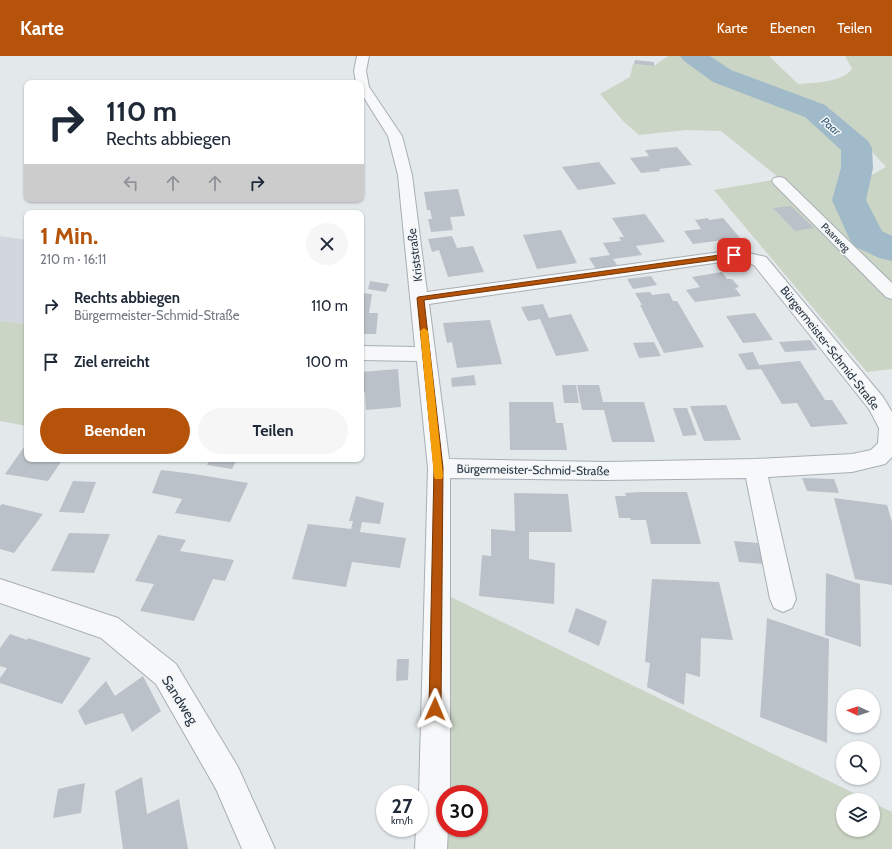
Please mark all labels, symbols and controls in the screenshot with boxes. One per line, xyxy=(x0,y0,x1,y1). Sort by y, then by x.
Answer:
text: Karte xyxy=(20,17,64,40)
text: Karte xyxy=(717,19,748,37)
text: Ebenen xyxy=(770,19,815,37)
text: Teilen xyxy=(837,19,872,37)
text: 110 m xyxy=(106,94,177,128)
icon: right xyxy=(40,96,92,148)
water label: Paar xyxy=(818,114,844,139)
text: Rechts abbiegen xyxy=(106,128,231,150)
icon: left xyxy=(120,172,142,194)
icon: ahead xyxy=(162,172,184,194)
icon: ahead xyxy=(204,172,226,194)
icon: right xyxy=(246,172,268,194)
street label: Paarweg xyxy=(818,220,854,255)
text: 1 Min. xyxy=(40,221,98,250)
button: close xyxy=(306,223,348,265)
street label: Kriststraße xyxy=(404,228,425,283)
pin xyxy=(717,238,751,272)
icon: arrive xyxy=(723,244,745,266)
text: 210 m · 16:11 xyxy=(40,251,106,267)
street label: Bürgermeister-Schmid-Straße xyxy=(777,283,883,413)
text: Rechts abbiegen xyxy=(74,289,180,307)
icon: right xyxy=(40,295,62,317)
text: 110 m xyxy=(311,297,348,315)
text: Bürgermeister-Schmid-Straße xyxy=(74,307,240,323)
icon: arrive xyxy=(40,351,62,373)
text: Ziel erreicht xyxy=(74,353,150,371)
text: 100 m xyxy=(306,353,348,371)
button: Beenden xyxy=(40,408,190,454)
button: Teilen xyxy=(198,408,348,454)
street label: Bürgermeister-Schmid-Straße xyxy=(456,461,610,478)
street label: Sandweg xyxy=(158,672,203,729)
position arrow xyxy=(414,688,456,730)
north arrow xyxy=(836,689,880,733)
map controls xyxy=(836,689,880,837)
button: search xyxy=(836,741,880,785)
speed limit sign: 30 xyxy=(436,785,488,837)
button: layers xyxy=(836,793,880,837)
text: 27 xyxy=(392,794,412,818)
text: km/h xyxy=(391,814,413,827)

